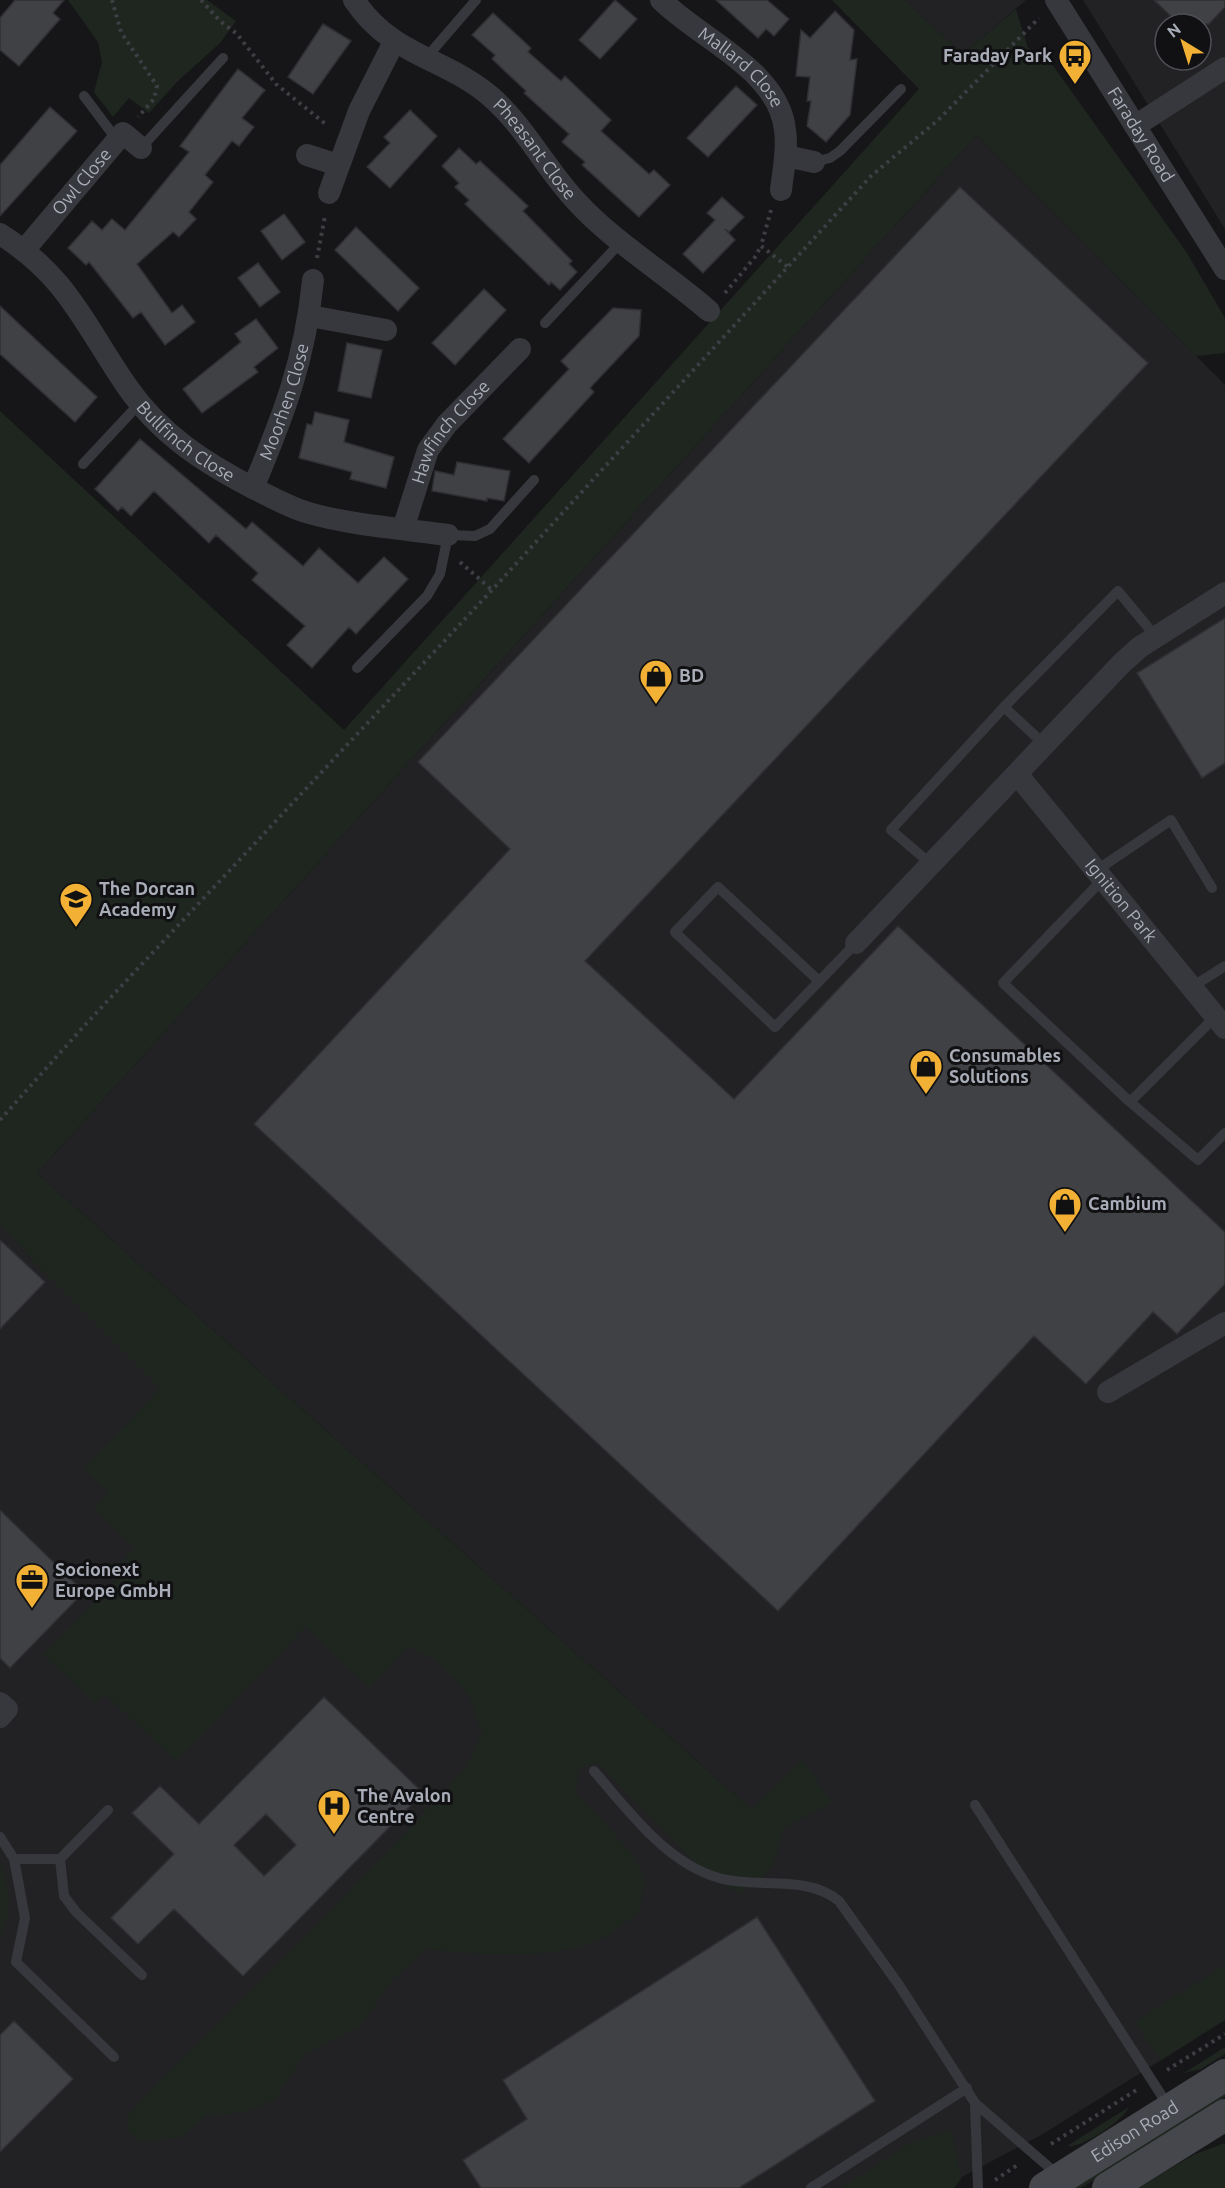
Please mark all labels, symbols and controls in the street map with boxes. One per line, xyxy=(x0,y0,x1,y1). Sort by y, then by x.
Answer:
north arrow xyxy=(1153,12,1213,72)
text: N xyxy=(1164,19,1184,41)
street label: Mallard Close xyxy=(695,22,788,110)
bus stop icon: Faraday Park xyxy=(1057,38,1093,85)
place label: Faraday Park xyxy=(943,45,1052,65)
street label: Faraday Road xyxy=(1104,83,1179,185)
street label: Pheasant Close xyxy=(490,94,581,203)
street label: Owl Close xyxy=(47,144,115,218)
street label: Moorhen Close xyxy=(255,341,312,463)
street label: Hawfinch Close xyxy=(407,375,493,486)
street label: Bullfinch Close xyxy=(133,397,239,485)
shop icon: BD xyxy=(638,658,674,705)
place label: BD xyxy=(679,665,704,685)
street label: Ignition Park xyxy=(1082,855,1162,946)
place label: The Dorcan Academy xyxy=(99,878,195,919)
school or university icon: The Dorcan Academy xyxy=(58,881,94,928)
place label: Consumables Solutions xyxy=(949,1045,1061,1086)
shop icon: Consumables Solutions xyxy=(908,1048,944,1095)
shop icon: Cambium xyxy=(1047,1186,1083,1233)
place label: Cambium xyxy=(1088,1193,1167,1213)
place label: Socionext Europe GmbH xyxy=(55,1559,172,1600)
office icon: Socionext Europe GmbH xyxy=(14,1562,50,1609)
place label: The Avalon Centre xyxy=(357,1785,451,1826)
hospital icon: The Avalon Centre xyxy=(316,1788,352,1835)
street label: Edison Road xyxy=(1087,2096,1182,2166)

